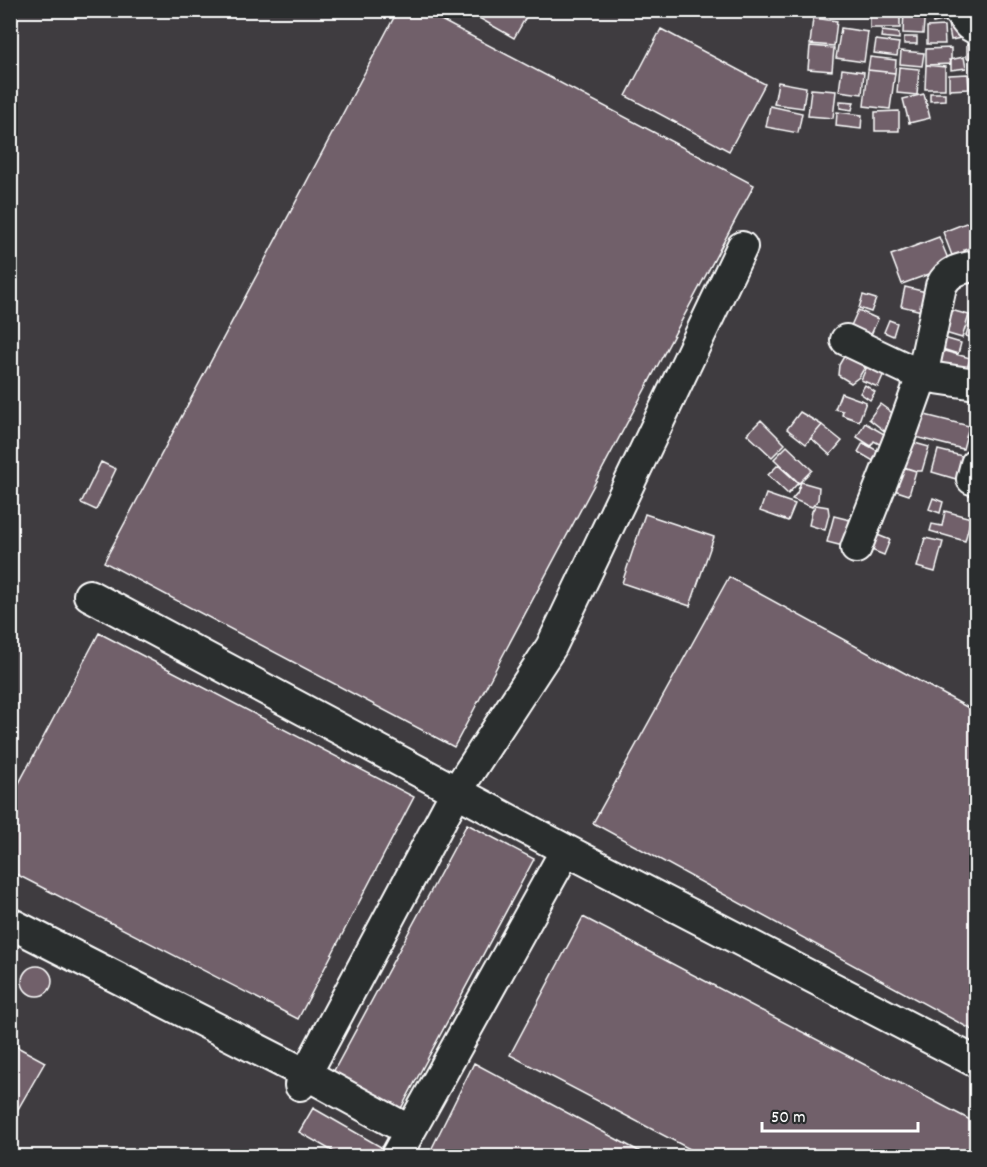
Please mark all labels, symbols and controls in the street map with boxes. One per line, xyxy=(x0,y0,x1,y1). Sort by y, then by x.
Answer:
scale bar xyxy=(762,1095,918,1133)
text: 50 m xyxy=(771,1106,806,1131)

